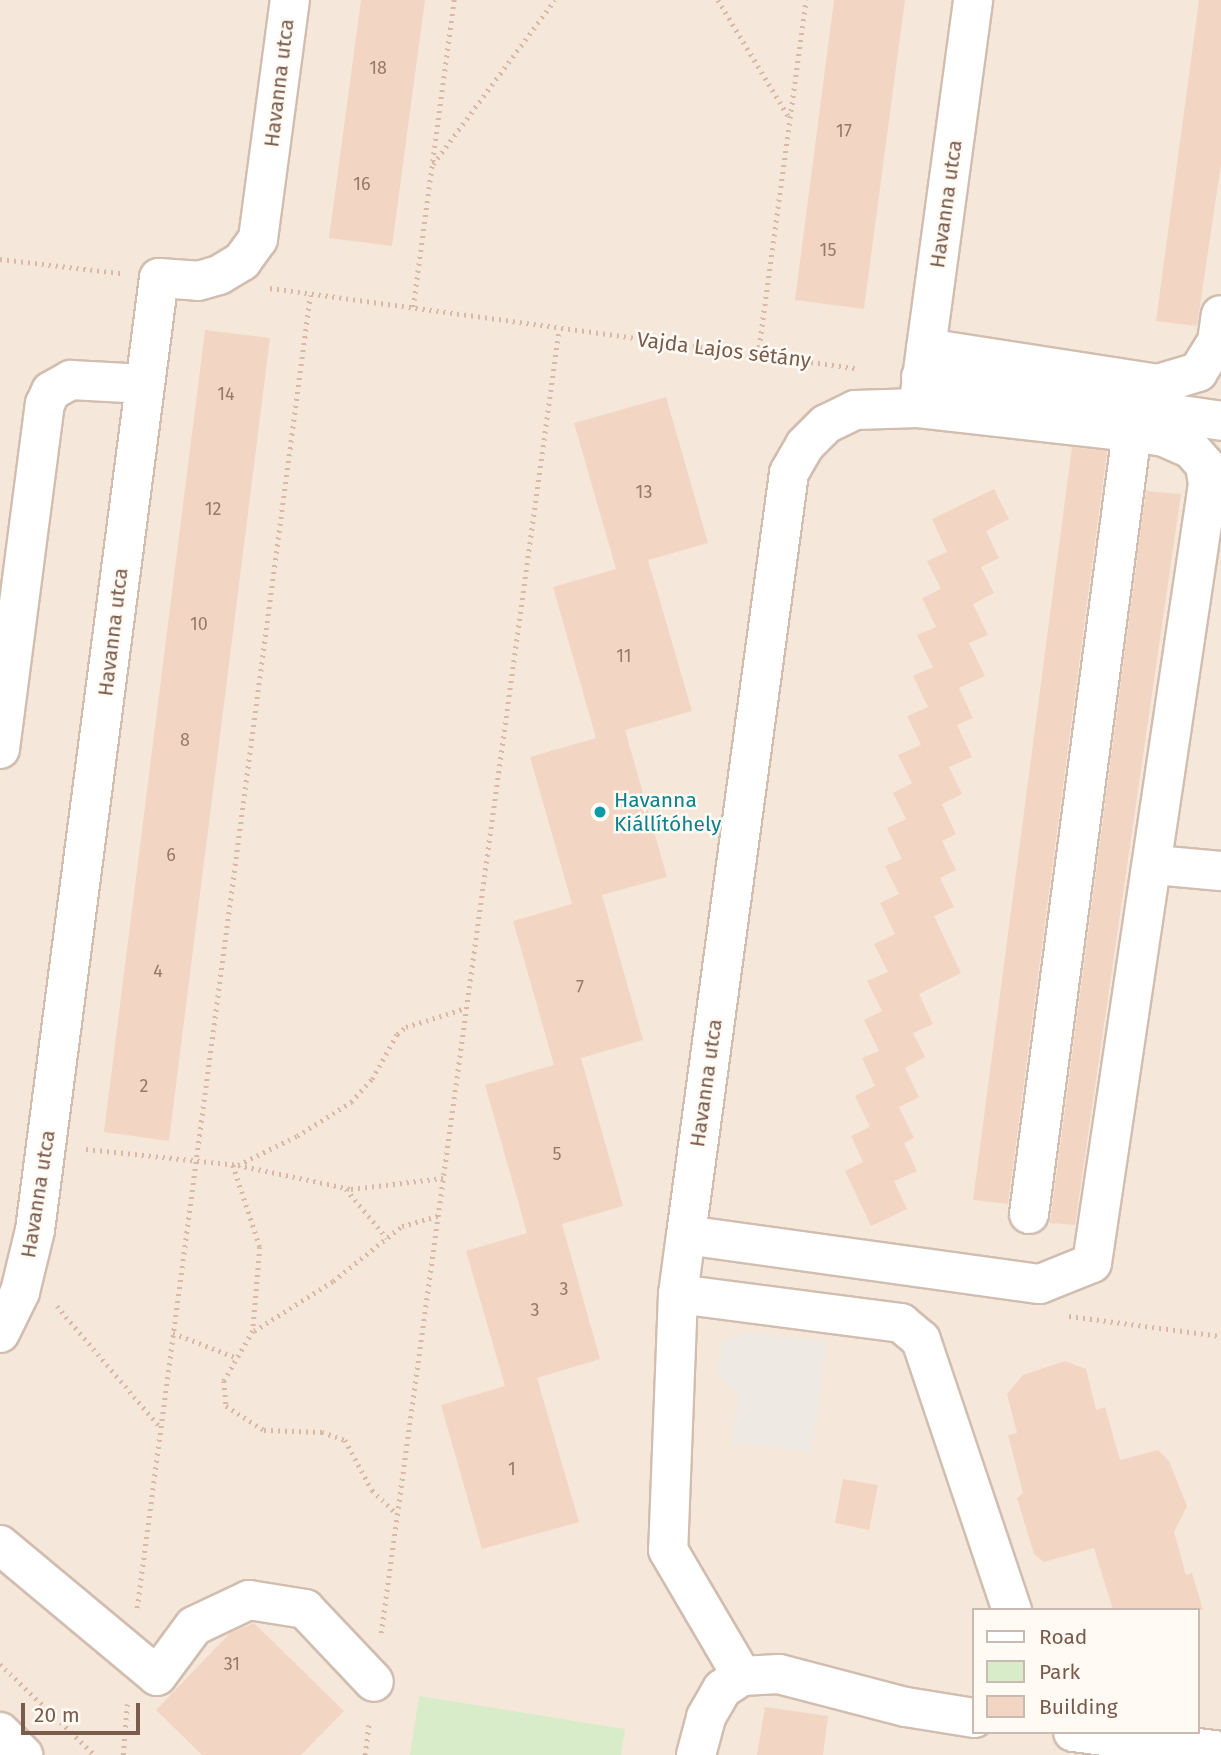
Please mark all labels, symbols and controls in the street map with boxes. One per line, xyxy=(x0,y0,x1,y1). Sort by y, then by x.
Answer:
street label: Havanna utca xyxy=(259,17,299,149)
house number: 18 xyxy=(369,57,387,79)
house number: 17 xyxy=(836,120,852,142)
street label: Havanna utca xyxy=(925,138,967,270)
house number: 16 xyxy=(353,173,371,195)
house number: 15 xyxy=(820,239,836,261)
street label: Vajda Lajos sétány xyxy=(636,327,812,373)
house number: 14 xyxy=(217,383,235,405)
house number: 13 xyxy=(636,481,652,503)
house number: 12 xyxy=(205,498,221,520)
street label: Havanna utca xyxy=(93,566,133,698)
house number: 10 xyxy=(190,613,208,635)
house number: 11 xyxy=(616,645,632,667)
house number: 8 xyxy=(180,729,190,751)
place label: Havanna Kiállítóhely xyxy=(614,787,721,837)
marker: Havanna Kiállítóhely xyxy=(592,804,608,820)
house number: 6 xyxy=(166,844,176,866)
house number: 4 xyxy=(153,960,163,982)
house number: 7 xyxy=(576,976,584,998)
street label: Havanna utca xyxy=(685,1017,727,1149)
house number: 2 xyxy=(140,1075,148,1097)
street label: Havanna utca xyxy=(15,1128,61,1260)
house number: 5 xyxy=(552,1143,562,1165)
house number: 3 xyxy=(560,1278,568,1300)
house number: 3 xyxy=(531,1299,539,1321)
house number: 1 xyxy=(508,1458,516,1480)
legend xyxy=(972,1608,1200,1734)
text: Road xyxy=(1039,1624,1087,1650)
house number: 31 xyxy=(224,1653,240,1675)
text: Park xyxy=(1039,1659,1080,1685)
scale bar xyxy=(24,1688,144,1732)
text: Building xyxy=(1039,1694,1118,1720)
text: 20 m xyxy=(34,1702,80,1728)

